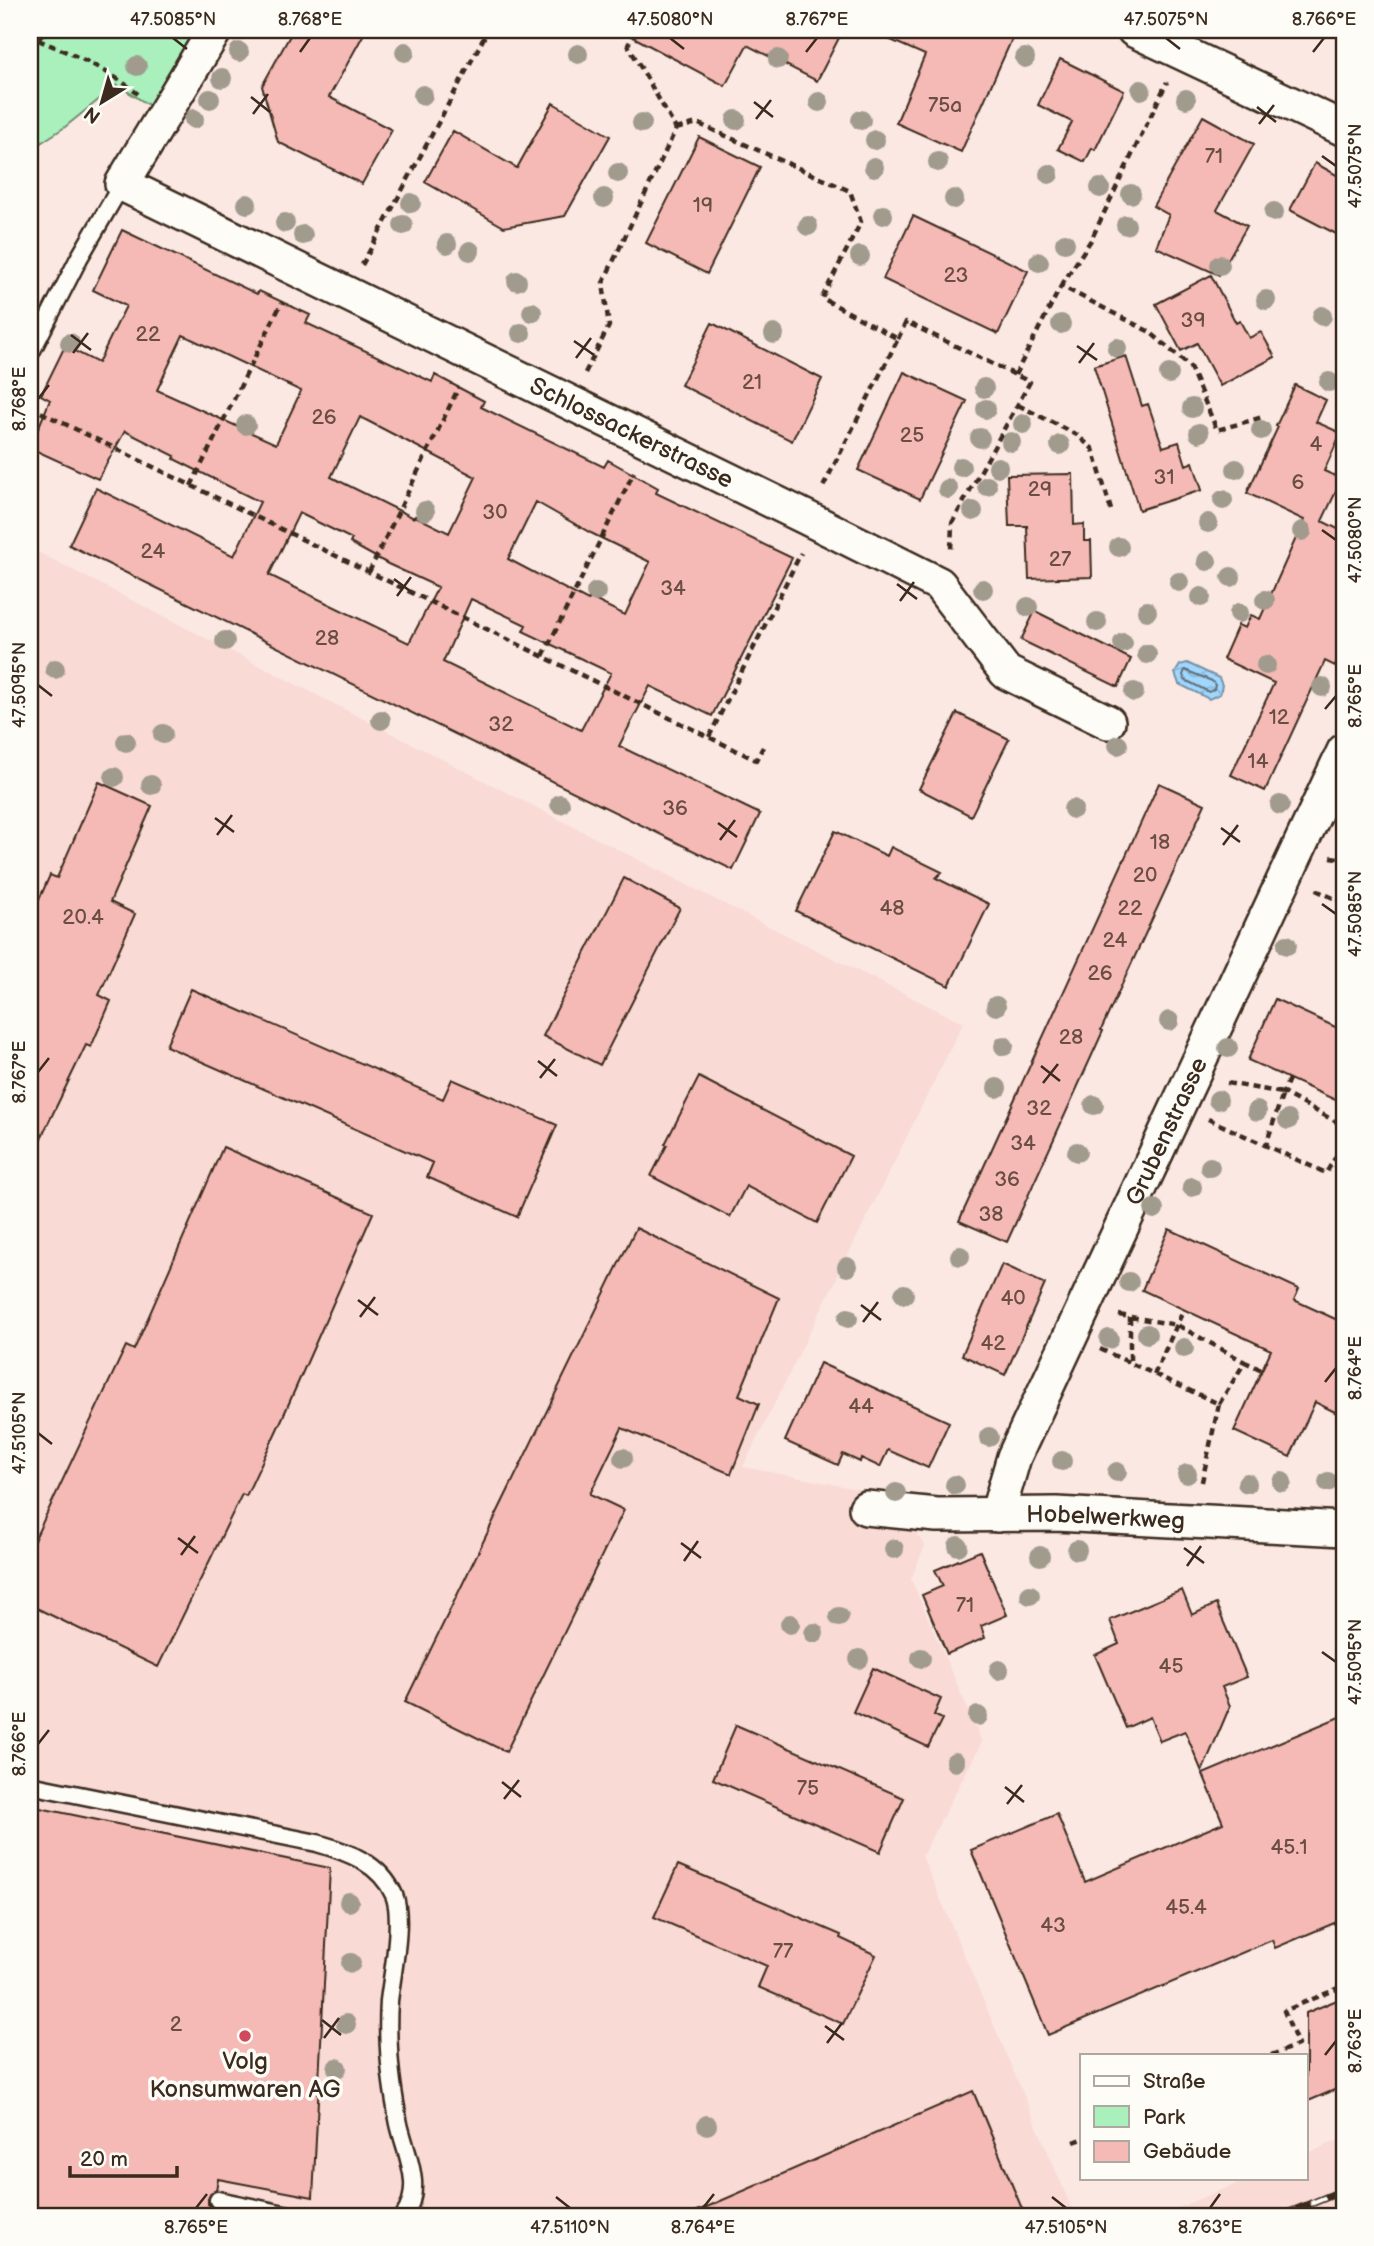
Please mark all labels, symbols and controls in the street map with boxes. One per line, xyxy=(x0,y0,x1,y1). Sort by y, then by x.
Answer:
text: 47.5085°N xyxy=(130,9,216,30)
text: 8.768°E xyxy=(278,9,342,30)
text: 47.5080°N xyxy=(626,9,714,30)
text: 8.767°E xyxy=(786,9,849,30)
text: 47.5075°N xyxy=(1124,9,1208,30)
text: 8.766°E xyxy=(1292,9,1356,30)
north arrow xyxy=(66,66,136,136)
house number: 75a xyxy=(928,93,962,118)
text: N xyxy=(80,101,105,128)
text: 47.5075°N xyxy=(1345,124,1366,208)
house number: 71 xyxy=(1205,144,1223,169)
house number: 19 xyxy=(693,193,713,218)
house number: 23 xyxy=(944,263,968,288)
house number: 39 xyxy=(1180,308,1206,333)
house number: 22 xyxy=(136,322,161,347)
text: 8.768°E xyxy=(9,367,30,431)
house number: 21 xyxy=(742,370,762,395)
street label: Schlossackerstrasse xyxy=(525,371,738,495)
house number: 26 xyxy=(311,405,337,430)
house number: 25 xyxy=(900,423,924,448)
house number: 4 xyxy=(1310,432,1323,457)
house number: 31 xyxy=(1153,465,1175,490)
house number: 6 xyxy=(1292,470,1305,495)
house number: 29 xyxy=(1028,477,1052,502)
text: 47.5080°N xyxy=(1345,496,1366,584)
house number: 30 xyxy=(482,500,508,525)
house number: 24 xyxy=(141,539,166,564)
house number: 27 xyxy=(1049,547,1072,572)
house number: 34 xyxy=(660,576,686,601)
house number: 28 xyxy=(315,626,339,651)
text: 47.5095°N xyxy=(9,642,30,728)
text: 8.765°E xyxy=(1345,664,1366,728)
house number: 12 xyxy=(1269,705,1290,730)
house number: 32 xyxy=(488,712,514,737)
house number: 14 xyxy=(1248,749,1269,774)
house number: 36 xyxy=(662,796,688,821)
house number: 18 xyxy=(1150,830,1170,855)
house number: 20 xyxy=(1133,863,1157,888)
text: 47.5085°N xyxy=(1345,871,1366,957)
house number: 48 xyxy=(879,896,905,921)
house number: 22 xyxy=(1118,896,1143,921)
house number: 20.4 xyxy=(62,905,104,930)
house number: 24 xyxy=(1103,928,1128,953)
house number: 26 xyxy=(1087,961,1113,986)
house number: 28 xyxy=(1059,1025,1083,1050)
text: 8.767°E xyxy=(9,1040,30,1103)
street label: Grubenstrasse xyxy=(1120,1053,1214,1210)
house number: 32 xyxy=(1026,1096,1052,1121)
house number: 34 xyxy=(1010,1131,1036,1156)
house number: 36 xyxy=(994,1167,1020,1192)
house number: 38 xyxy=(978,1202,1004,1227)
house number: 40 xyxy=(1000,1286,1026,1311)
house number: 42 xyxy=(980,1331,1006,1356)
text: 8.764°E xyxy=(1345,1336,1366,1400)
text: 47.5105°N xyxy=(9,1391,30,1475)
house number: 44 xyxy=(848,1394,874,1419)
street label: Hobelwerkweg xyxy=(1026,1500,1186,1536)
house number: 71 xyxy=(956,1593,974,1618)
text: 47.5095°N xyxy=(1345,1619,1366,1705)
house number: 45 xyxy=(1159,1654,1183,1679)
text: 8.766°E xyxy=(9,1712,30,1776)
house number: 75 xyxy=(797,1776,819,1801)
house number: 45.1 xyxy=(1270,1835,1308,1860)
house number: 45.4 xyxy=(1165,1895,1207,1920)
house number: 43 xyxy=(1040,1913,1066,1938)
house number: 77 xyxy=(773,1939,794,1964)
text: 8.763°E xyxy=(1345,2009,1366,2073)
house number: 2 xyxy=(170,2012,183,2037)
marker: Volg Konsumwaren AG xyxy=(237,2028,253,2044)
place label: Volg Konsumwaren AG xyxy=(149,2047,341,2104)
legend xyxy=(1080,2054,1308,2180)
text: Straße xyxy=(1143,2069,1205,2094)
text: Park xyxy=(1143,2105,1186,2130)
scale bar xyxy=(70,2134,177,2178)
text: Gebäude xyxy=(1143,2139,1231,2164)
text: 20 m xyxy=(80,2147,128,2172)
text: 8.765°E xyxy=(164,2217,228,2238)
text: 47.5110°N xyxy=(530,2217,610,2238)
text: 8.764°E xyxy=(671,2217,735,2238)
text: 47.5105°N xyxy=(1024,2217,1108,2238)
text: 8.763°E xyxy=(1178,2217,1242,2238)

